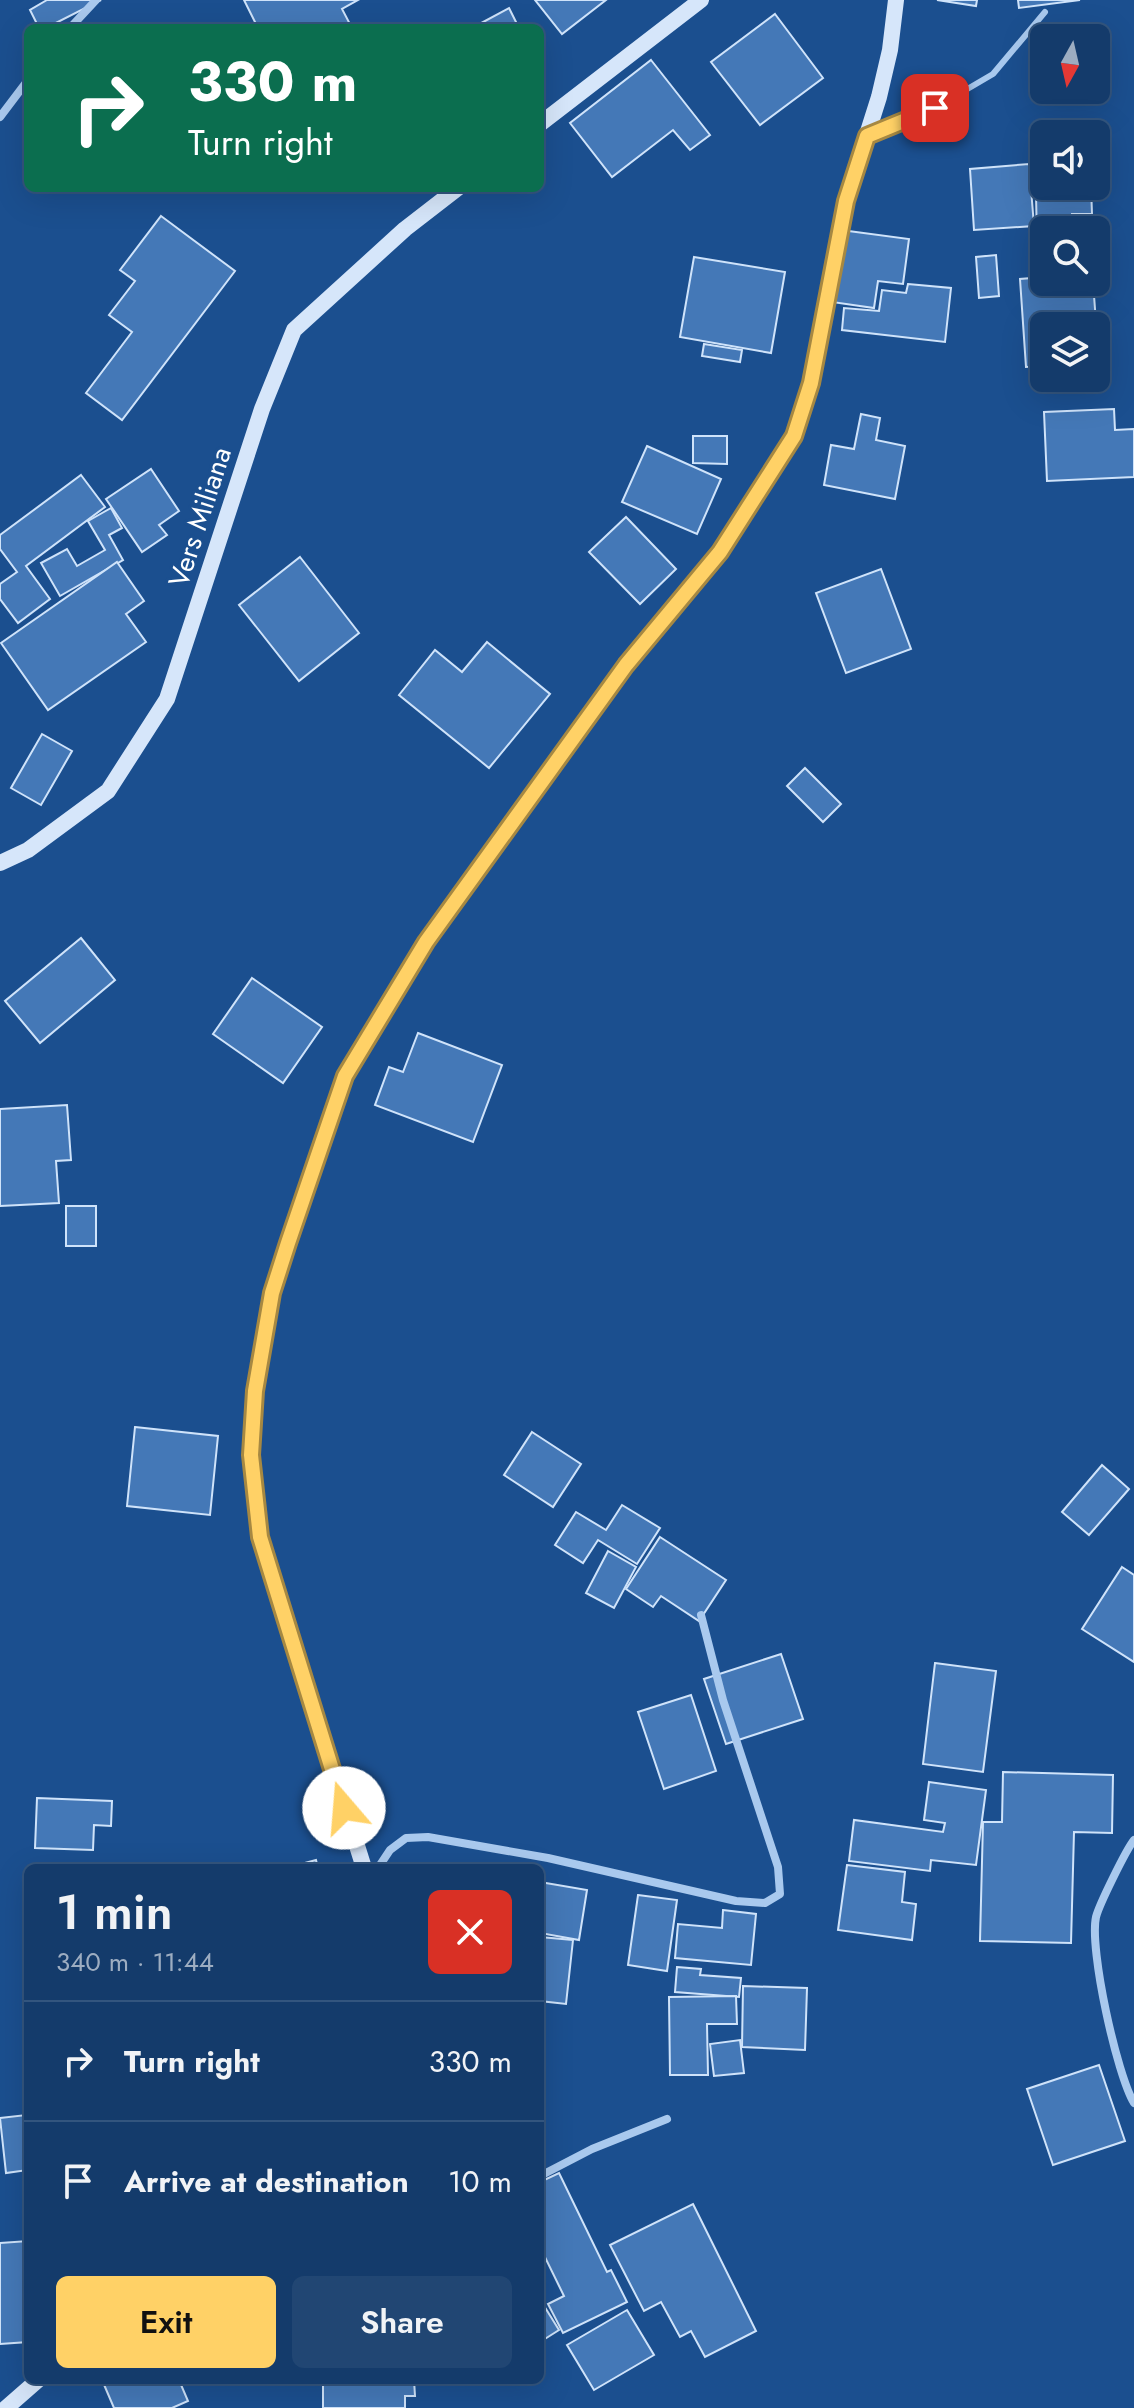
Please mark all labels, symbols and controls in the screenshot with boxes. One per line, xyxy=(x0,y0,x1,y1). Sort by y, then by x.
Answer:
north arrow xyxy=(1030,24,1110,104)
map controls xyxy=(1030,24,1110,392)
text: 330 m xyxy=(188,41,357,122)
icon: right xyxy=(56,56,160,160)
pin xyxy=(901,74,969,142)
icon: arrive xyxy=(913,86,957,130)
text: Turn right xyxy=(188,116,333,168)
button: sound xyxy=(1030,120,1110,200)
button: search xyxy=(1030,216,1110,296)
button: layers xyxy=(1030,312,1110,392)
street label: Vers Miliana xyxy=(158,442,242,592)
position arrow xyxy=(302,1766,386,1850)
text: 1 min xyxy=(56,1878,173,1947)
button: close xyxy=(428,1890,512,1974)
text: 340 m · 11:44 xyxy=(56,1943,214,1981)
icon: right xyxy=(56,2039,100,2083)
text: Turn right xyxy=(124,2040,260,2083)
text: 330 m xyxy=(429,2040,512,2083)
icon: arrive xyxy=(56,2159,100,2203)
text: Arrive at destination xyxy=(124,2160,409,2203)
text: 10 m xyxy=(448,2160,512,2203)
button: Exit xyxy=(56,2276,276,2368)
button: Share xyxy=(292,2276,512,2368)

